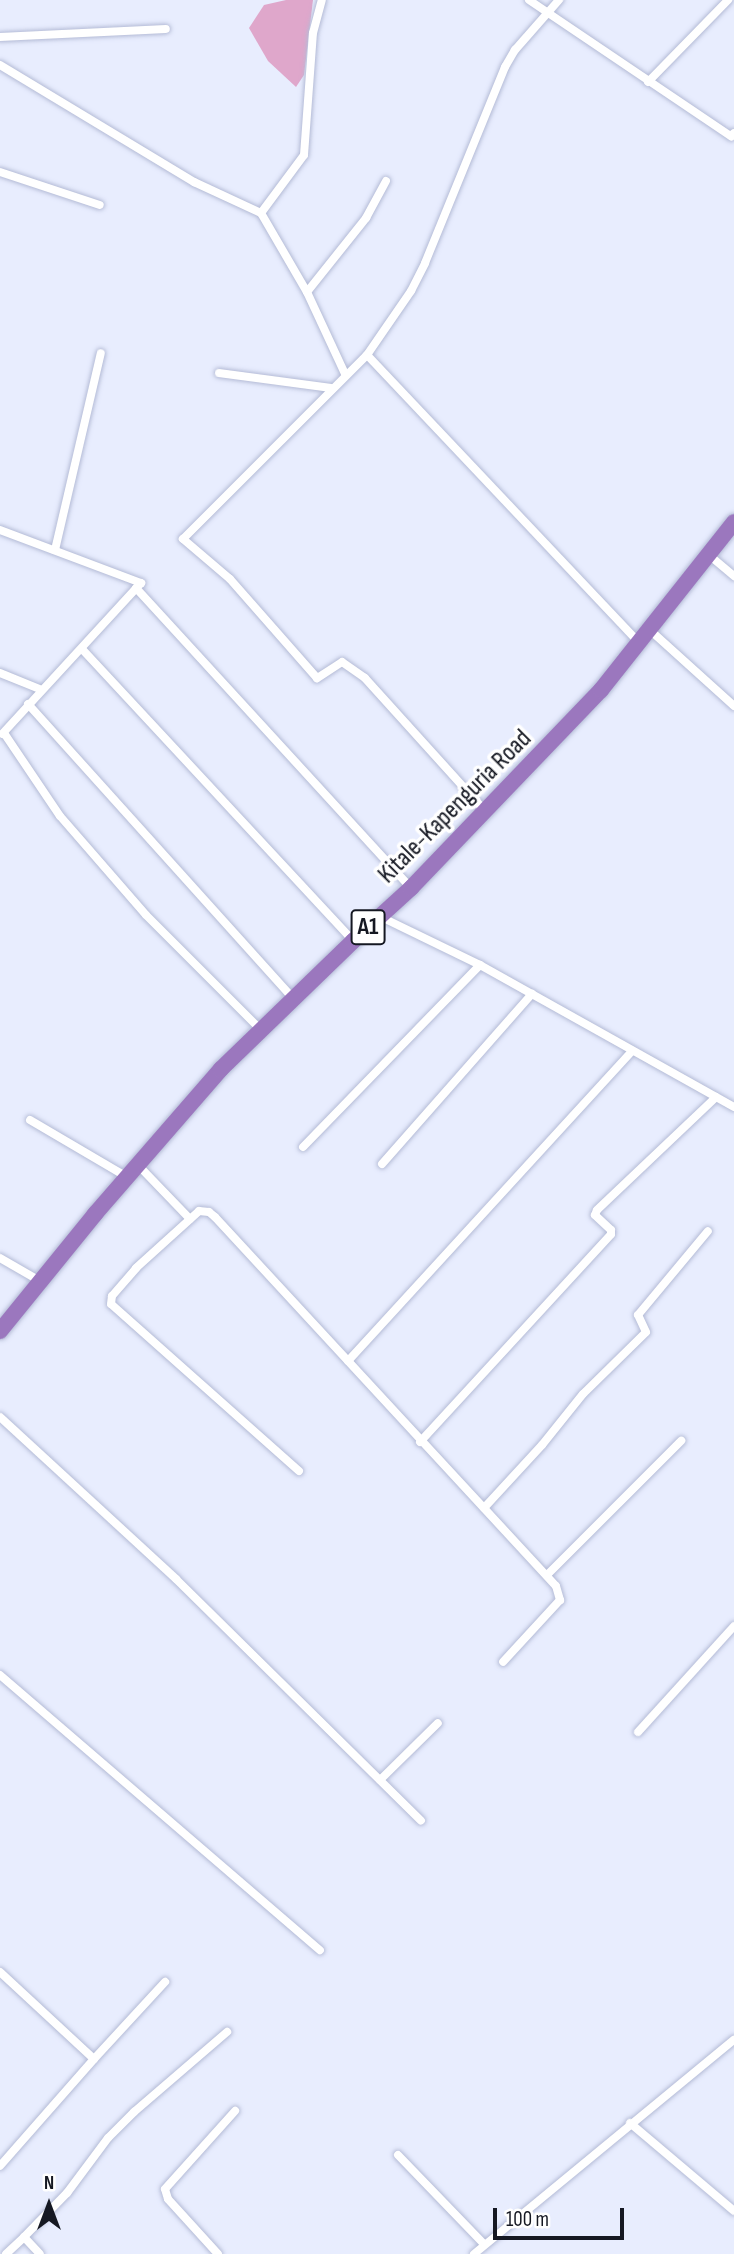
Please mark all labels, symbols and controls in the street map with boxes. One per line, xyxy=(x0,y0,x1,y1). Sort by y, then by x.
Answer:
street label: Kitale-Kapenguria Road xyxy=(372,724,538,890)
road number: A1 xyxy=(350,906,386,947)
north arrow xyxy=(14,2170,84,2240)
text: N xyxy=(44,2172,54,2195)
scale bar xyxy=(496,2194,627,2238)
text: 100 m xyxy=(506,2207,549,2232)

